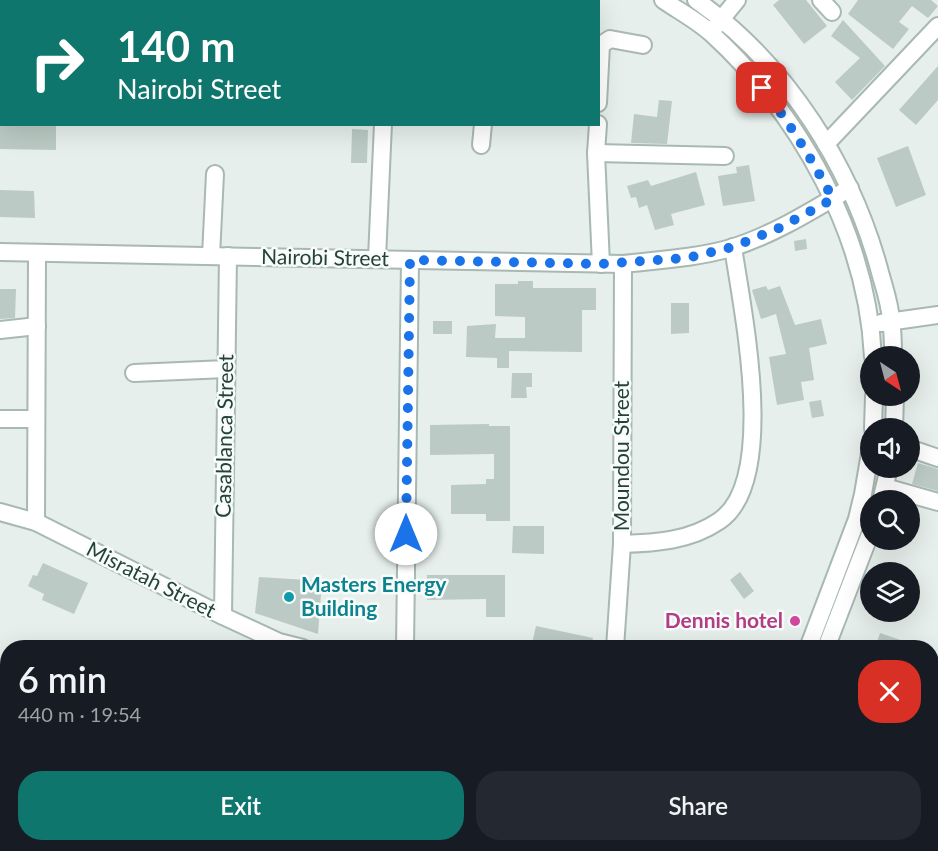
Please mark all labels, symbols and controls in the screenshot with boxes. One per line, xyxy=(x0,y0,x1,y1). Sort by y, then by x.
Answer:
text: 140 m xyxy=(117,21,235,71)
icon: right xyxy=(18,24,96,102)
pin xyxy=(736,62,787,113)
icon: arrive xyxy=(745,71,778,104)
text: Nairobi Street xyxy=(117,72,281,105)
street label: Nairobi Street xyxy=(261,243,390,270)
north arrow xyxy=(860,346,920,406)
map controls xyxy=(860,346,920,622)
street label: Casablanca Street xyxy=(210,353,237,518)
street label: Moundou Street xyxy=(608,380,633,531)
button: sound xyxy=(860,418,920,478)
button: search xyxy=(860,490,920,550)
position arrow xyxy=(374,502,438,566)
street label: Misratah Street xyxy=(83,535,221,622)
button: layers xyxy=(860,562,920,622)
place label: Masters Energy Building xyxy=(301,571,447,620)
marker: Masters Energy Building xyxy=(282,590,296,604)
place label: Dennis hotel xyxy=(665,607,783,632)
marker: Dennis hotel xyxy=(788,614,802,628)
text: 6 min xyxy=(18,657,107,701)
button: close xyxy=(858,660,921,723)
text: 440 m · 19:54 xyxy=(18,702,141,726)
button: Exit xyxy=(18,771,464,840)
button: Share xyxy=(476,771,921,840)

